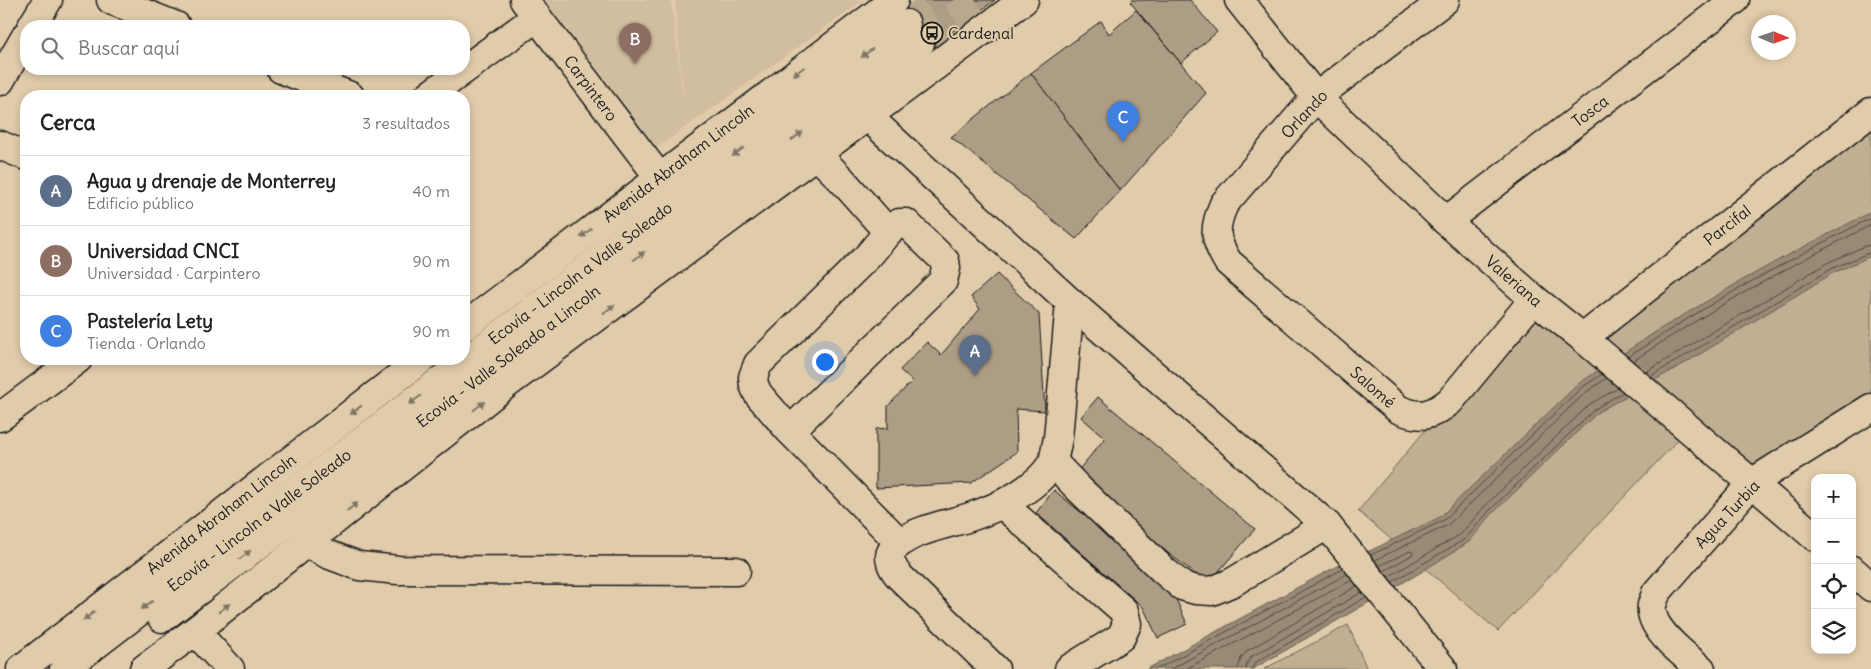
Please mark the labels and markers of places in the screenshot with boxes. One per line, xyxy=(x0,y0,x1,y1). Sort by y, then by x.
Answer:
bus stop icon: Cardenal xyxy=(920,21,944,45)
pin: B xyxy=(619,23,651,64)
place label: Cardenal xyxy=(948,23,1014,43)
pin: C xyxy=(1107,101,1139,142)
pin: A xyxy=(959,335,991,376)

